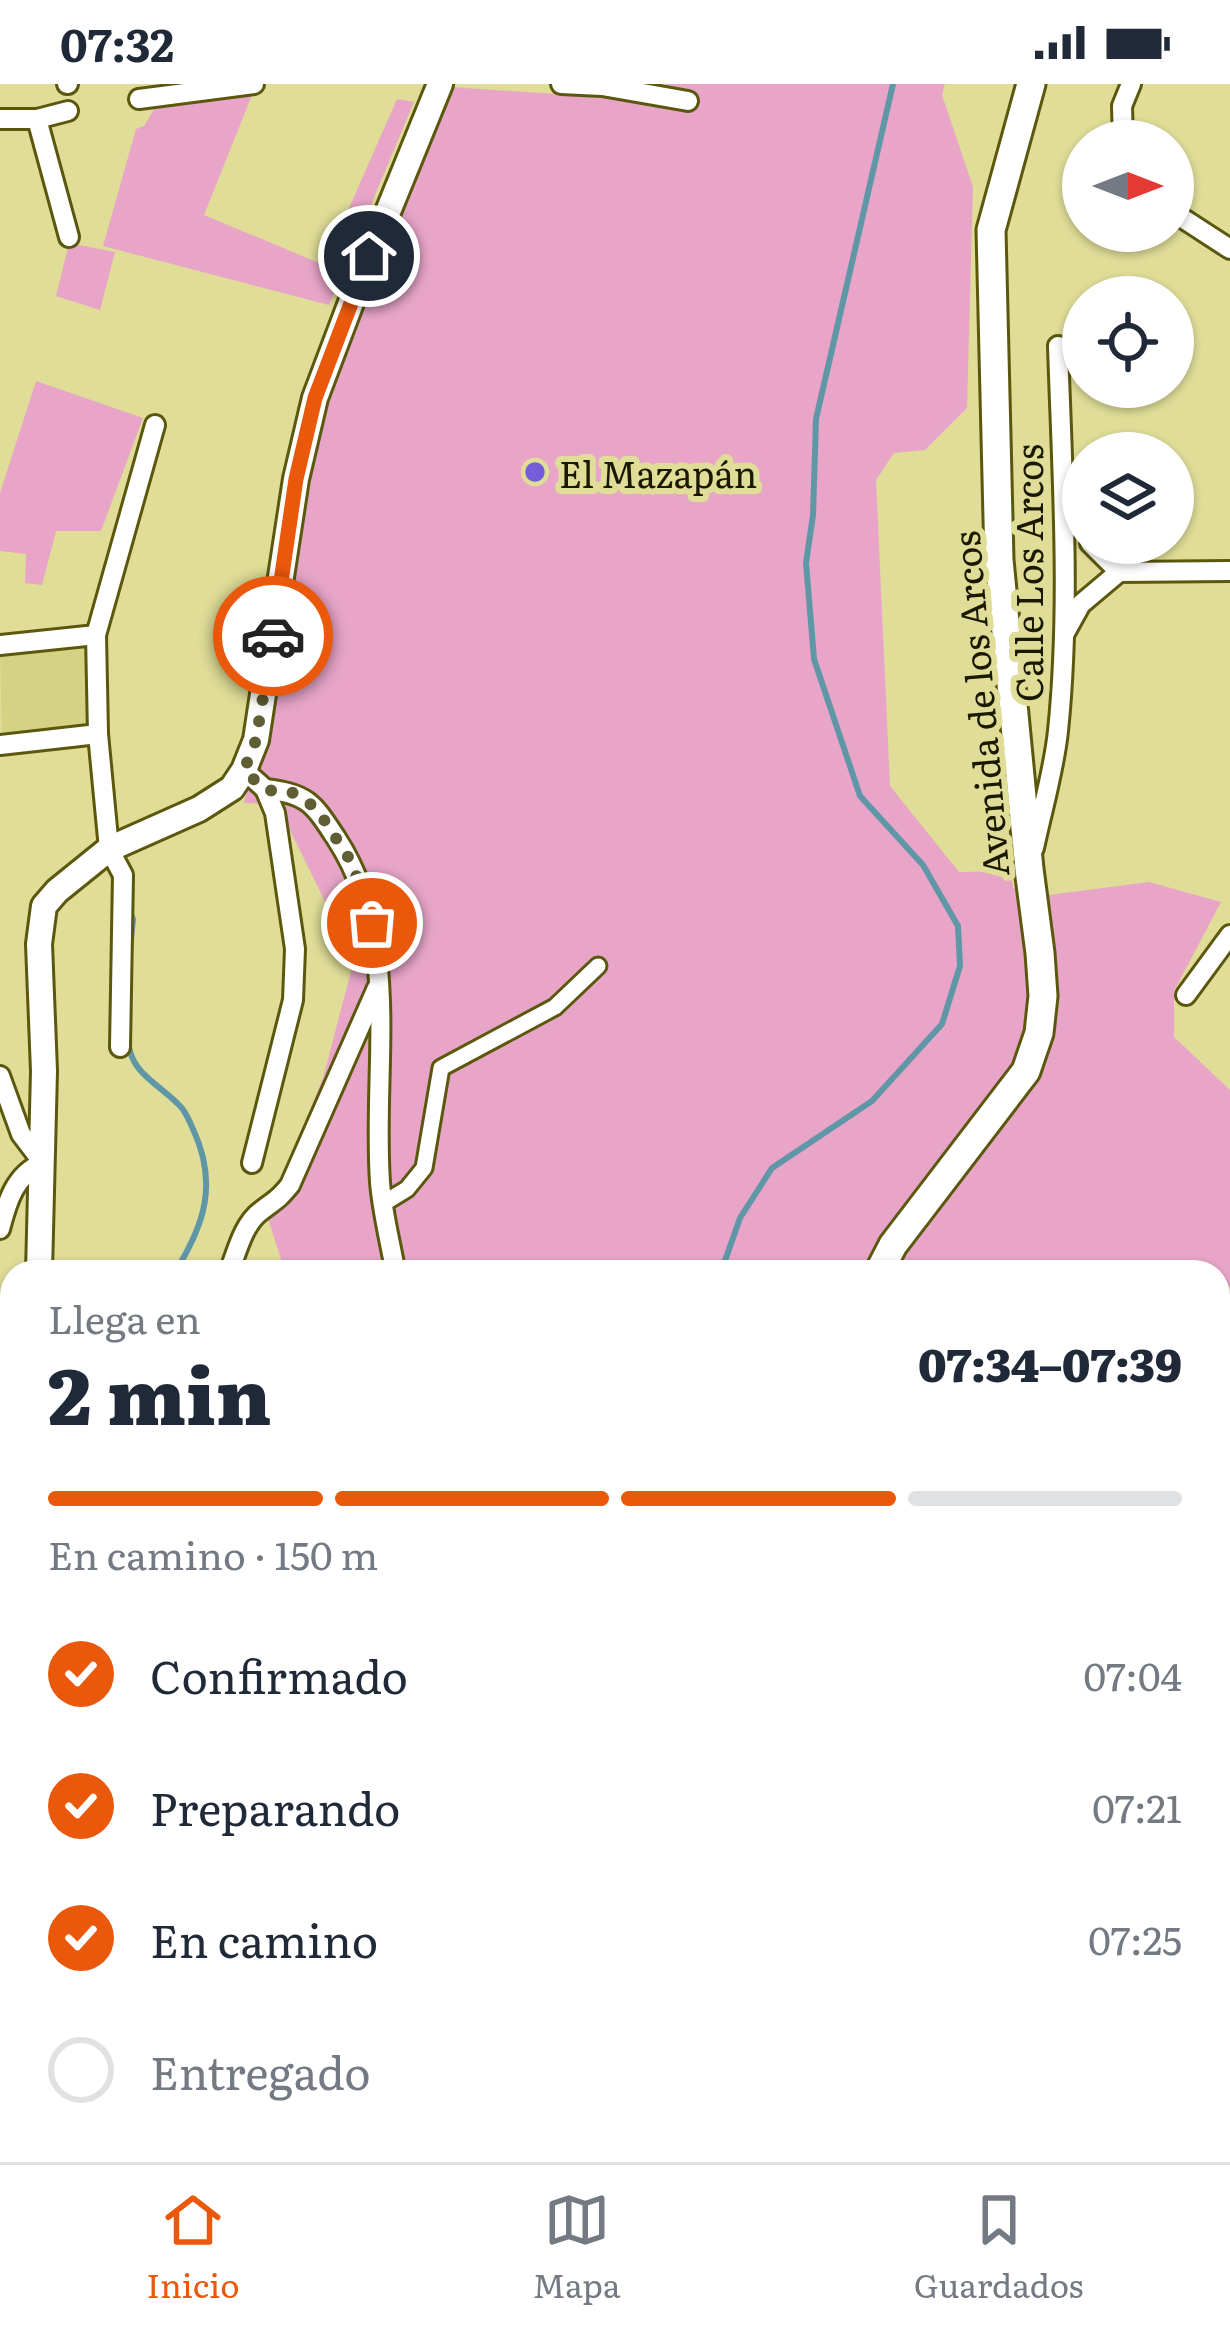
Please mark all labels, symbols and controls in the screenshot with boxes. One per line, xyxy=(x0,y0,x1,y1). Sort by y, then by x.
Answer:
text: 07:32 xyxy=(60,9,174,76)
north arrow xyxy=(1062,120,1194,252)
map controls xyxy=(1062,120,1194,564)
pin xyxy=(318,205,420,307)
icon: home xyxy=(336,223,402,289)
button: locate xyxy=(1062,276,1194,408)
button: layers xyxy=(1062,432,1194,564)
street label: Calle Los Arcos xyxy=(1001,444,1054,702)
place label: El Mazapán xyxy=(559,446,757,499)
marker: El Mazapán xyxy=(522,459,548,485)
street label: Avenida de los Arcos xyxy=(937,529,1021,879)
courier xyxy=(213,576,333,696)
icon: car xyxy=(240,603,306,669)
pin xyxy=(321,872,423,974)
icon: bag xyxy=(339,890,405,956)
text: Llega en xyxy=(48,1288,201,1346)
text: 07:34–07:39 xyxy=(918,1329,1182,1396)
text: 2 min xyxy=(48,1333,271,1449)
text: En camino · 150 m xyxy=(48,1524,378,1582)
icon: check xyxy=(48,1641,114,1707)
text: Confirmado xyxy=(150,1641,408,1708)
text: 07:04 xyxy=(1083,1645,1182,1703)
icon: check xyxy=(48,1773,114,1839)
text: Preparando xyxy=(150,1773,400,1840)
text: 07:21 xyxy=(1092,1777,1182,1835)
icon: check xyxy=(48,1905,114,1971)
text: En camino xyxy=(150,1905,378,1972)
text: 07:25 xyxy=(1088,1909,1182,1967)
text: Entregado xyxy=(150,2037,371,2104)
tab: Inicio xyxy=(146,2187,240,2308)
tab: Mapa xyxy=(533,2187,621,2308)
tab: Guardados xyxy=(914,2187,1084,2308)

